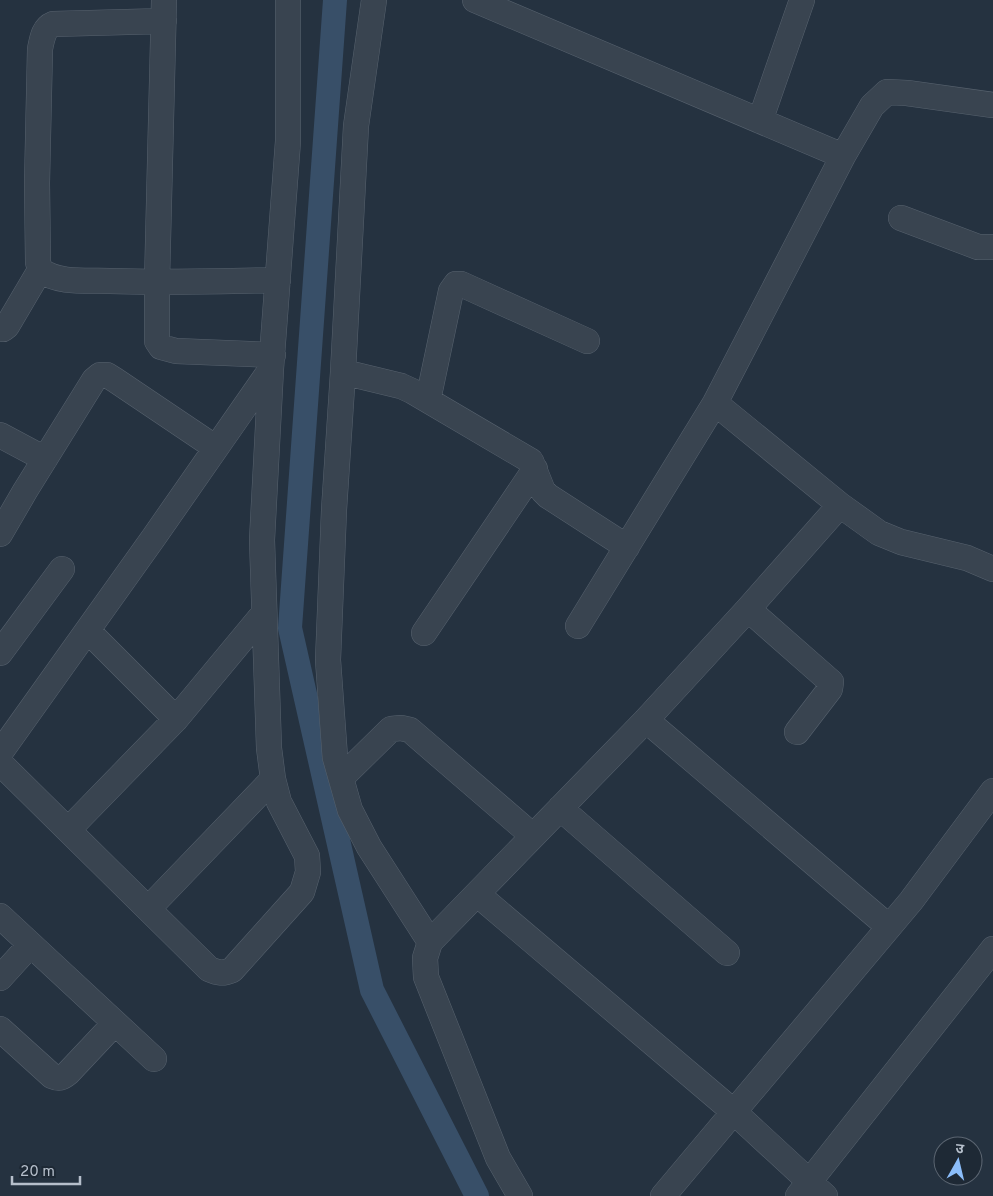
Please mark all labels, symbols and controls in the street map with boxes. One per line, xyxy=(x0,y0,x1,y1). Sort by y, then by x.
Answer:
north arrow xyxy=(933,1136,983,1186)
text: उ xyxy=(954,1141,966,1159)
scale bar xyxy=(12,1154,80,1186)
text: 20 m xyxy=(20,1163,55,1182)

